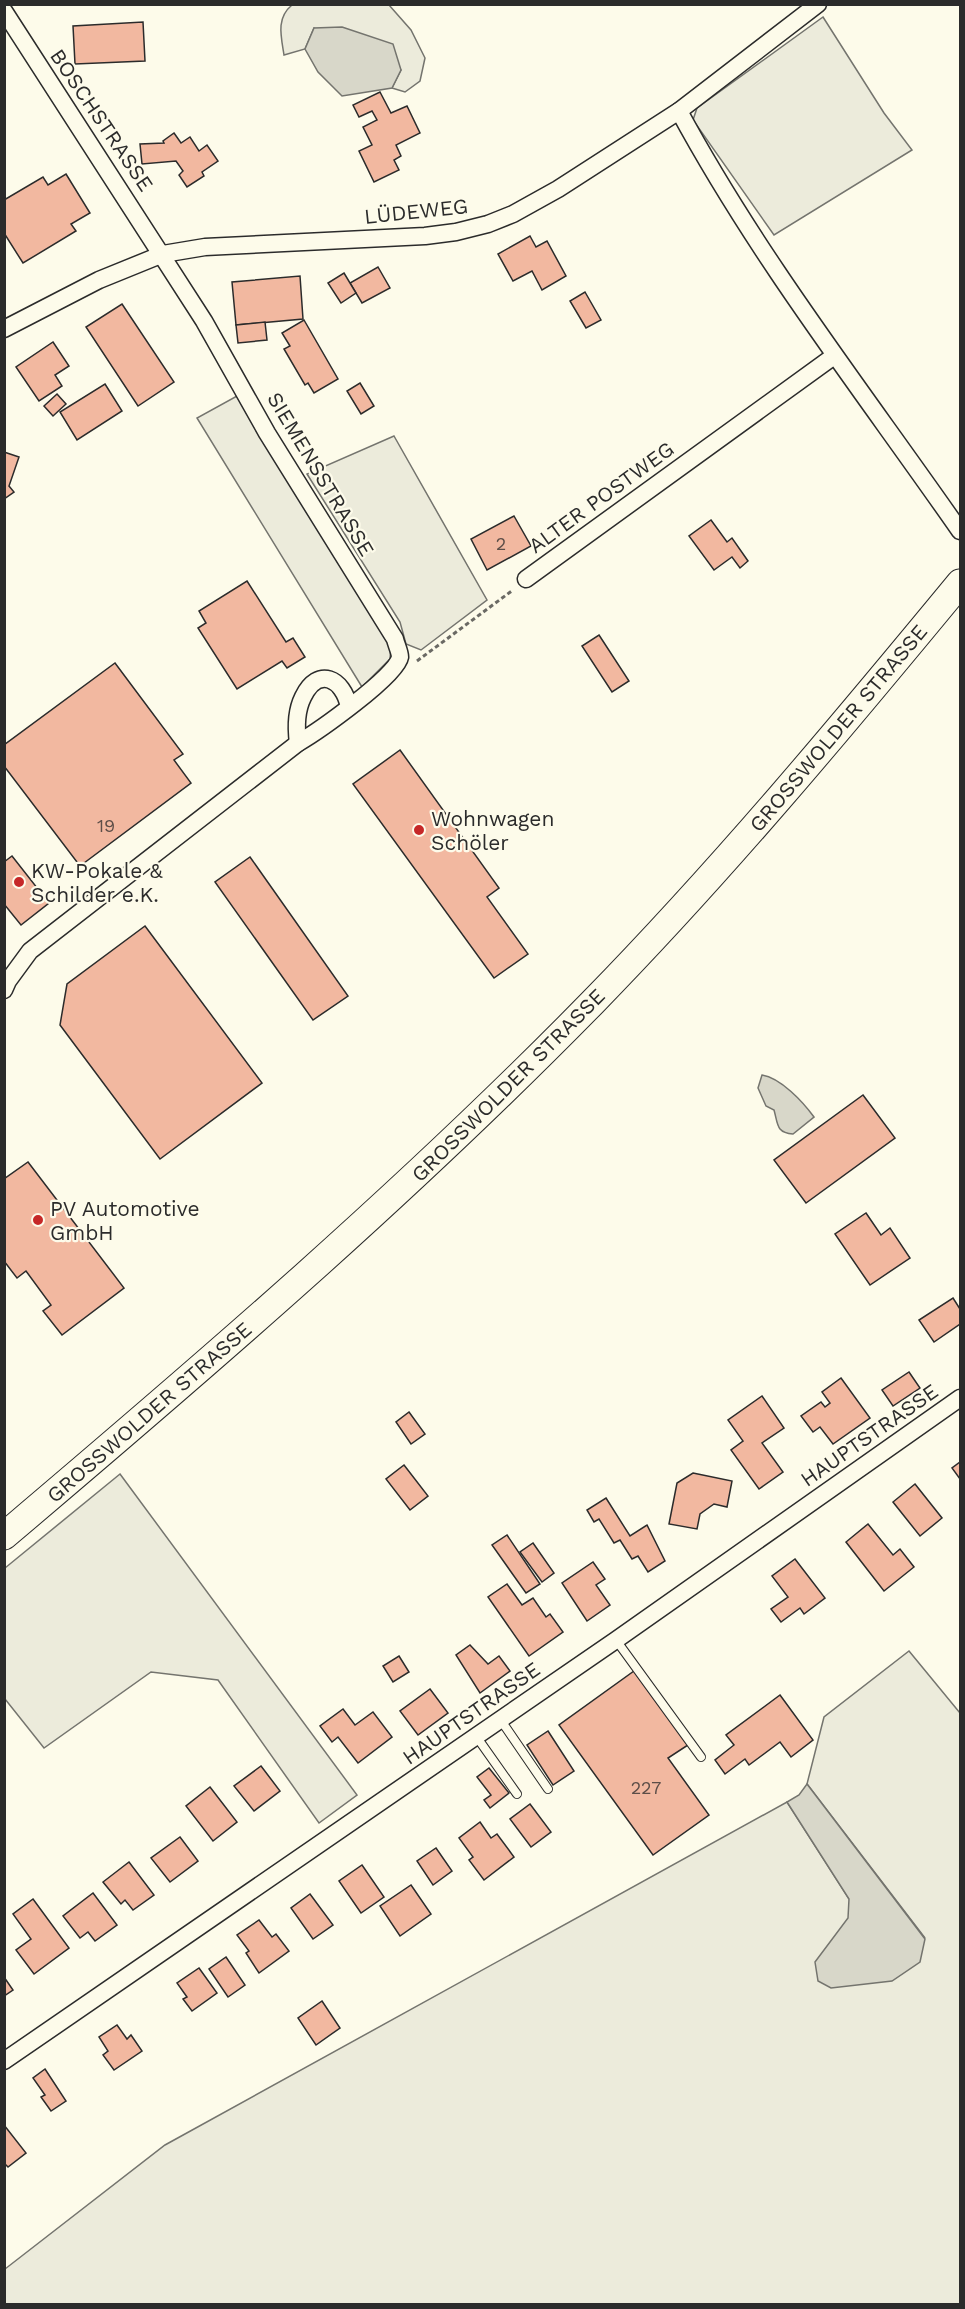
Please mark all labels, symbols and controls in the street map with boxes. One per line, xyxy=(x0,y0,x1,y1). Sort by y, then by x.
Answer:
street label: BOSCHSTRASSE xyxy=(45,44,159,196)
street label: LÜDEWEG xyxy=(363,193,469,229)
street label: SIEMENSSTRASSE xyxy=(262,388,380,560)
street label: ALTER POSTWEG xyxy=(524,436,678,558)
house number: 2 xyxy=(496,533,506,554)
street label: GROSSWOLDER STRASSE xyxy=(744,619,932,837)
place label: Wohnwagen Schöler xyxy=(431,806,554,855)
house number: 19 xyxy=(97,815,115,836)
marker: Wohnwagen Schöler xyxy=(412,823,426,837)
place label: KW-Pokale & Schilder e.K. xyxy=(31,858,163,907)
marker: KW-Pokale & Schilder e.K. xyxy=(12,875,26,889)
street label: GROSSWOLDER STRASSE xyxy=(406,983,610,1187)
place label: PV Automotive GmbH xyxy=(50,1196,200,1245)
marker: PV Automotive GmbH xyxy=(31,1213,45,1227)
street label: GROSSWOLDER STRASSE xyxy=(42,1316,256,1508)
street label: HAUPTSTRASSE xyxy=(795,1378,943,1492)
street label: HAUPTSTRASSE xyxy=(397,1656,545,1770)
house number: 227 xyxy=(631,1777,661,1798)

